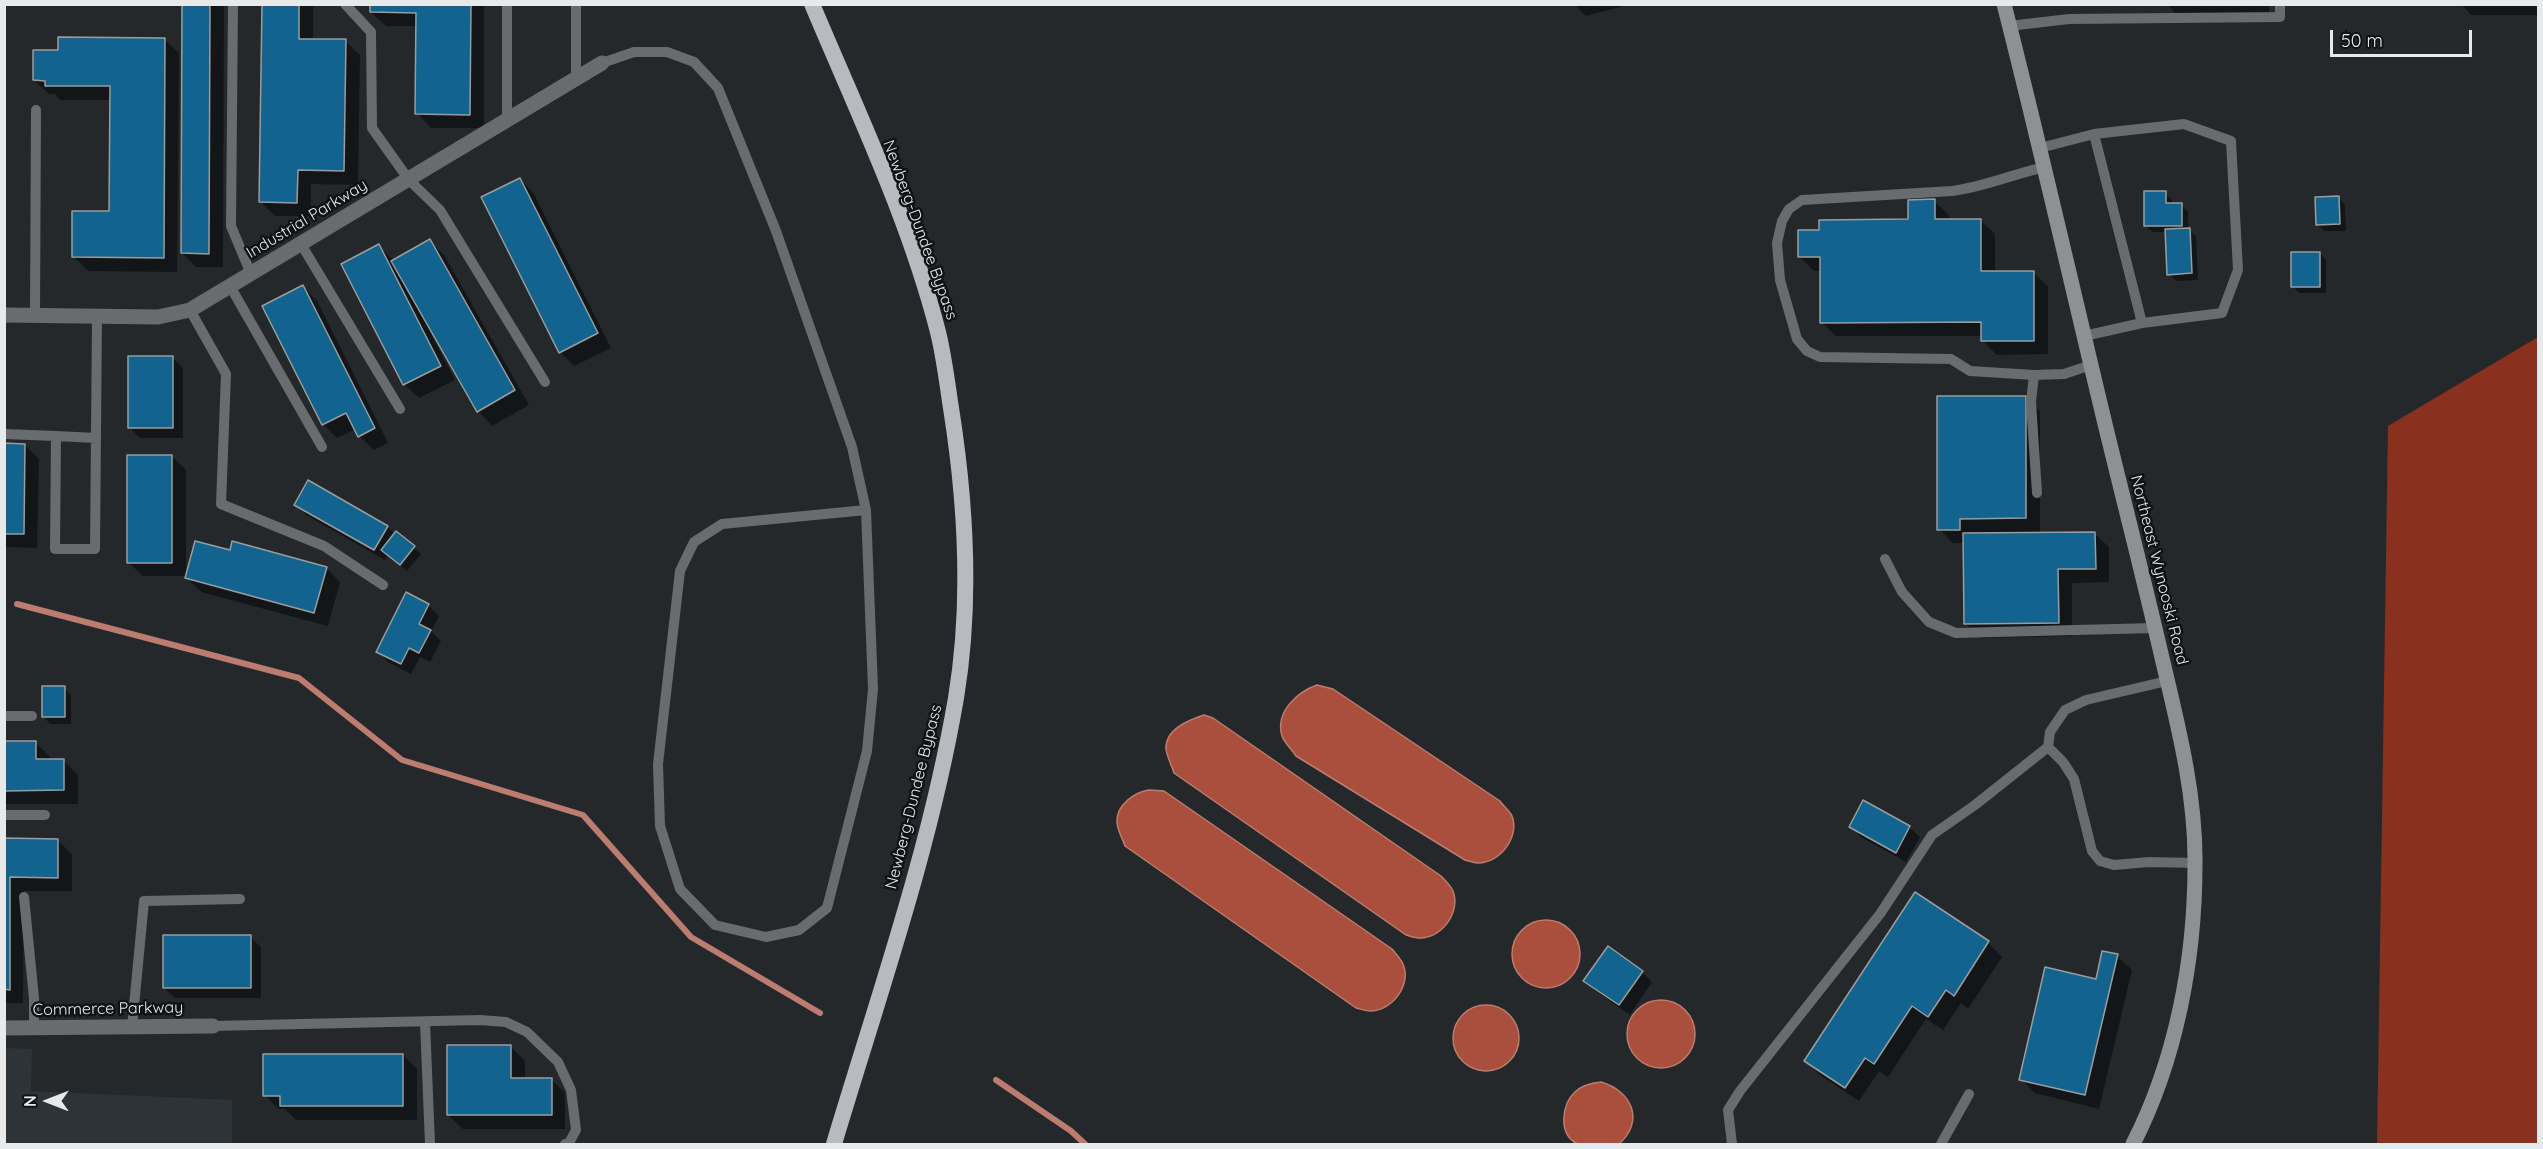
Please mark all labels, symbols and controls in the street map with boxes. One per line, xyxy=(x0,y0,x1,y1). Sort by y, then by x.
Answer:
scale bar xyxy=(2333,18,2476,56)
text: 50 m xyxy=(2341,29,2383,52)
street label: Newberg-Dundee Bypass xyxy=(879,138,961,322)
street label: Industrial Parkway xyxy=(243,175,371,263)
street label: Northeast Wynooski Road xyxy=(2126,473,2192,667)
street label: Newberg-Dundee Bypass xyxy=(882,703,946,891)
street label: Commerce Parkway xyxy=(33,998,183,1020)
north arrow xyxy=(18,1071,78,1131)
text: N xyxy=(20,1095,40,1107)

